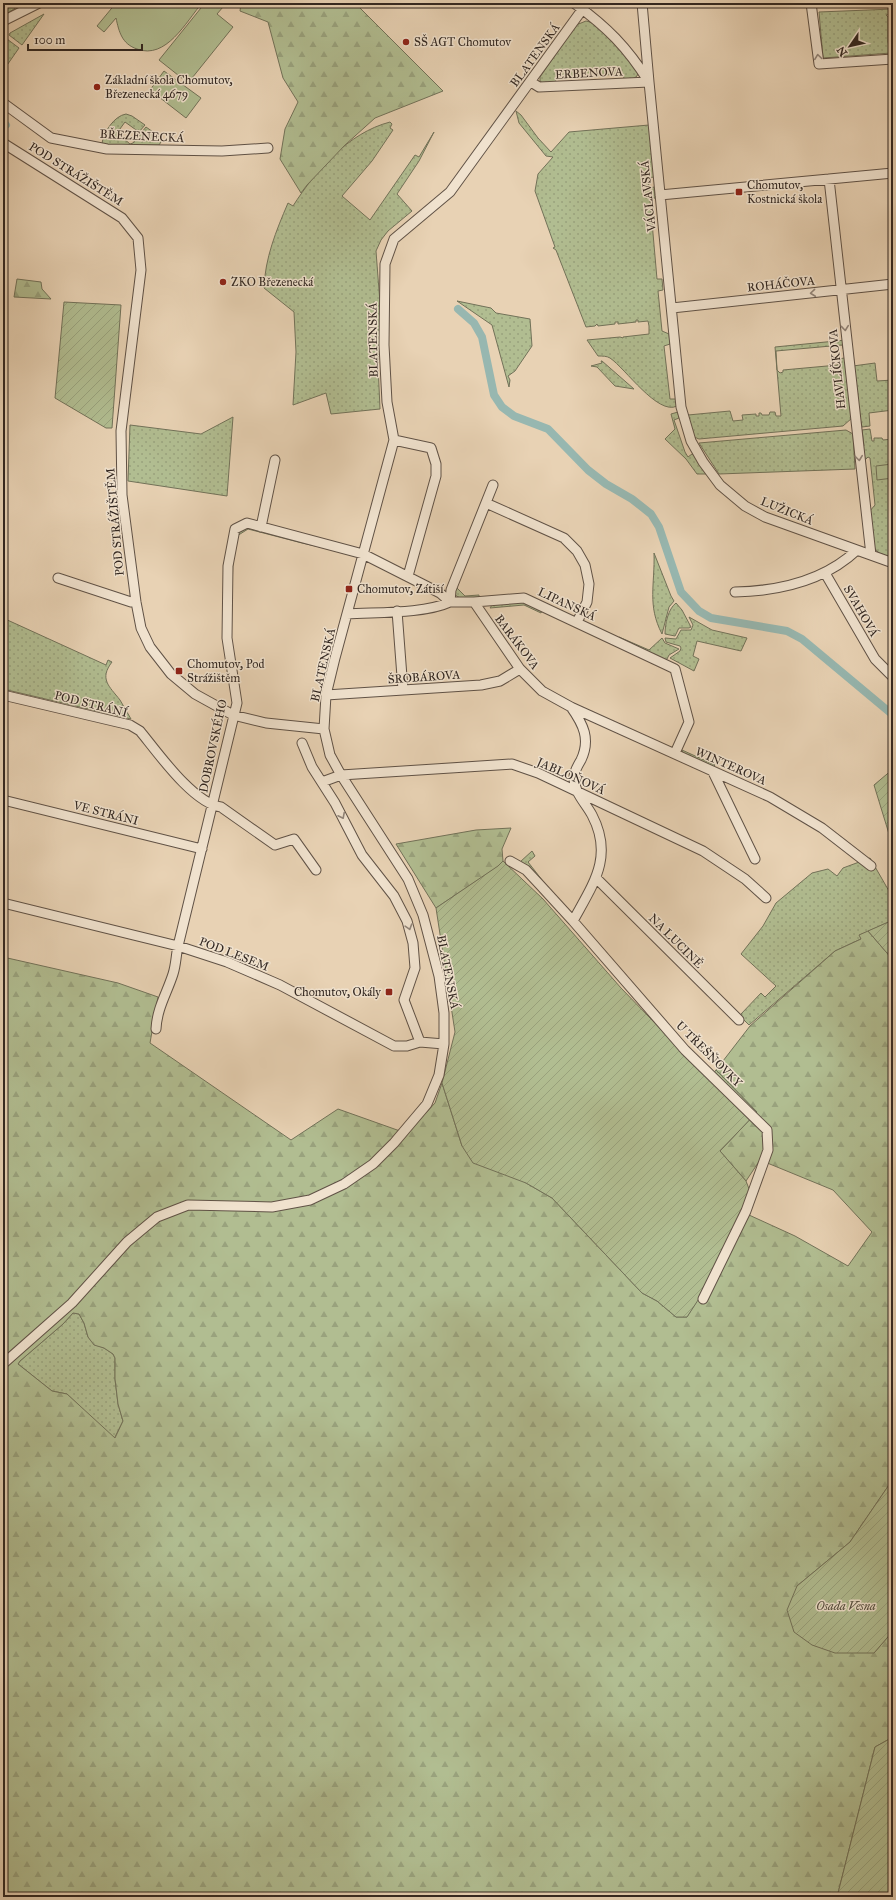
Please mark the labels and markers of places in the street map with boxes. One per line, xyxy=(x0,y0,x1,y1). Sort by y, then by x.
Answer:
place label: SŠ AGT Chomutov xyxy=(414,33,512,49)
marker: SŠ AGT Chomutov xyxy=(401,37,411,47)
place label: Základní škola Chomutov, Březenecká 4679 xyxy=(105,73,233,101)
marker: Základní škola Chomutov, Březenecká 4679 xyxy=(92,82,102,92)
place label: Chomutov, Kostnická škola xyxy=(747,178,823,206)
marker: Chomutov, Kostnická škola xyxy=(734,187,744,197)
place label: ZKO Březenecká xyxy=(231,275,314,289)
marker: ZKO Březenecká xyxy=(218,277,228,287)
place label: Chomutov, Zátiší xyxy=(357,582,444,596)
marker: Chomutov, Zátiší xyxy=(344,584,354,594)
place label: Chomutov, Pod Strážištěm xyxy=(187,657,264,685)
marker: Chomutov, Pod Strážištěm xyxy=(174,666,184,676)
place label: Chomutov, Okály xyxy=(294,985,381,999)
marker: Chomutov, Okály xyxy=(384,987,394,997)

